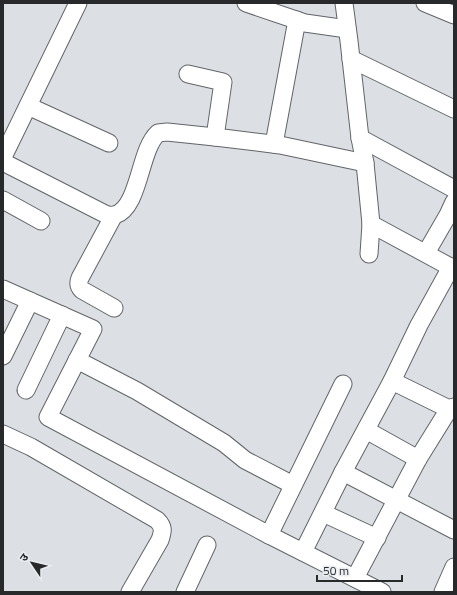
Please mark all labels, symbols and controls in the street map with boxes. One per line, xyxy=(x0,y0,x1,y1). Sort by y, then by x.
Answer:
north arrow xyxy=(12,543,52,583)
text: उ xyxy=(15,550,33,564)
scale bar xyxy=(317,557,402,583)
text: 50 m xyxy=(323,561,349,580)

